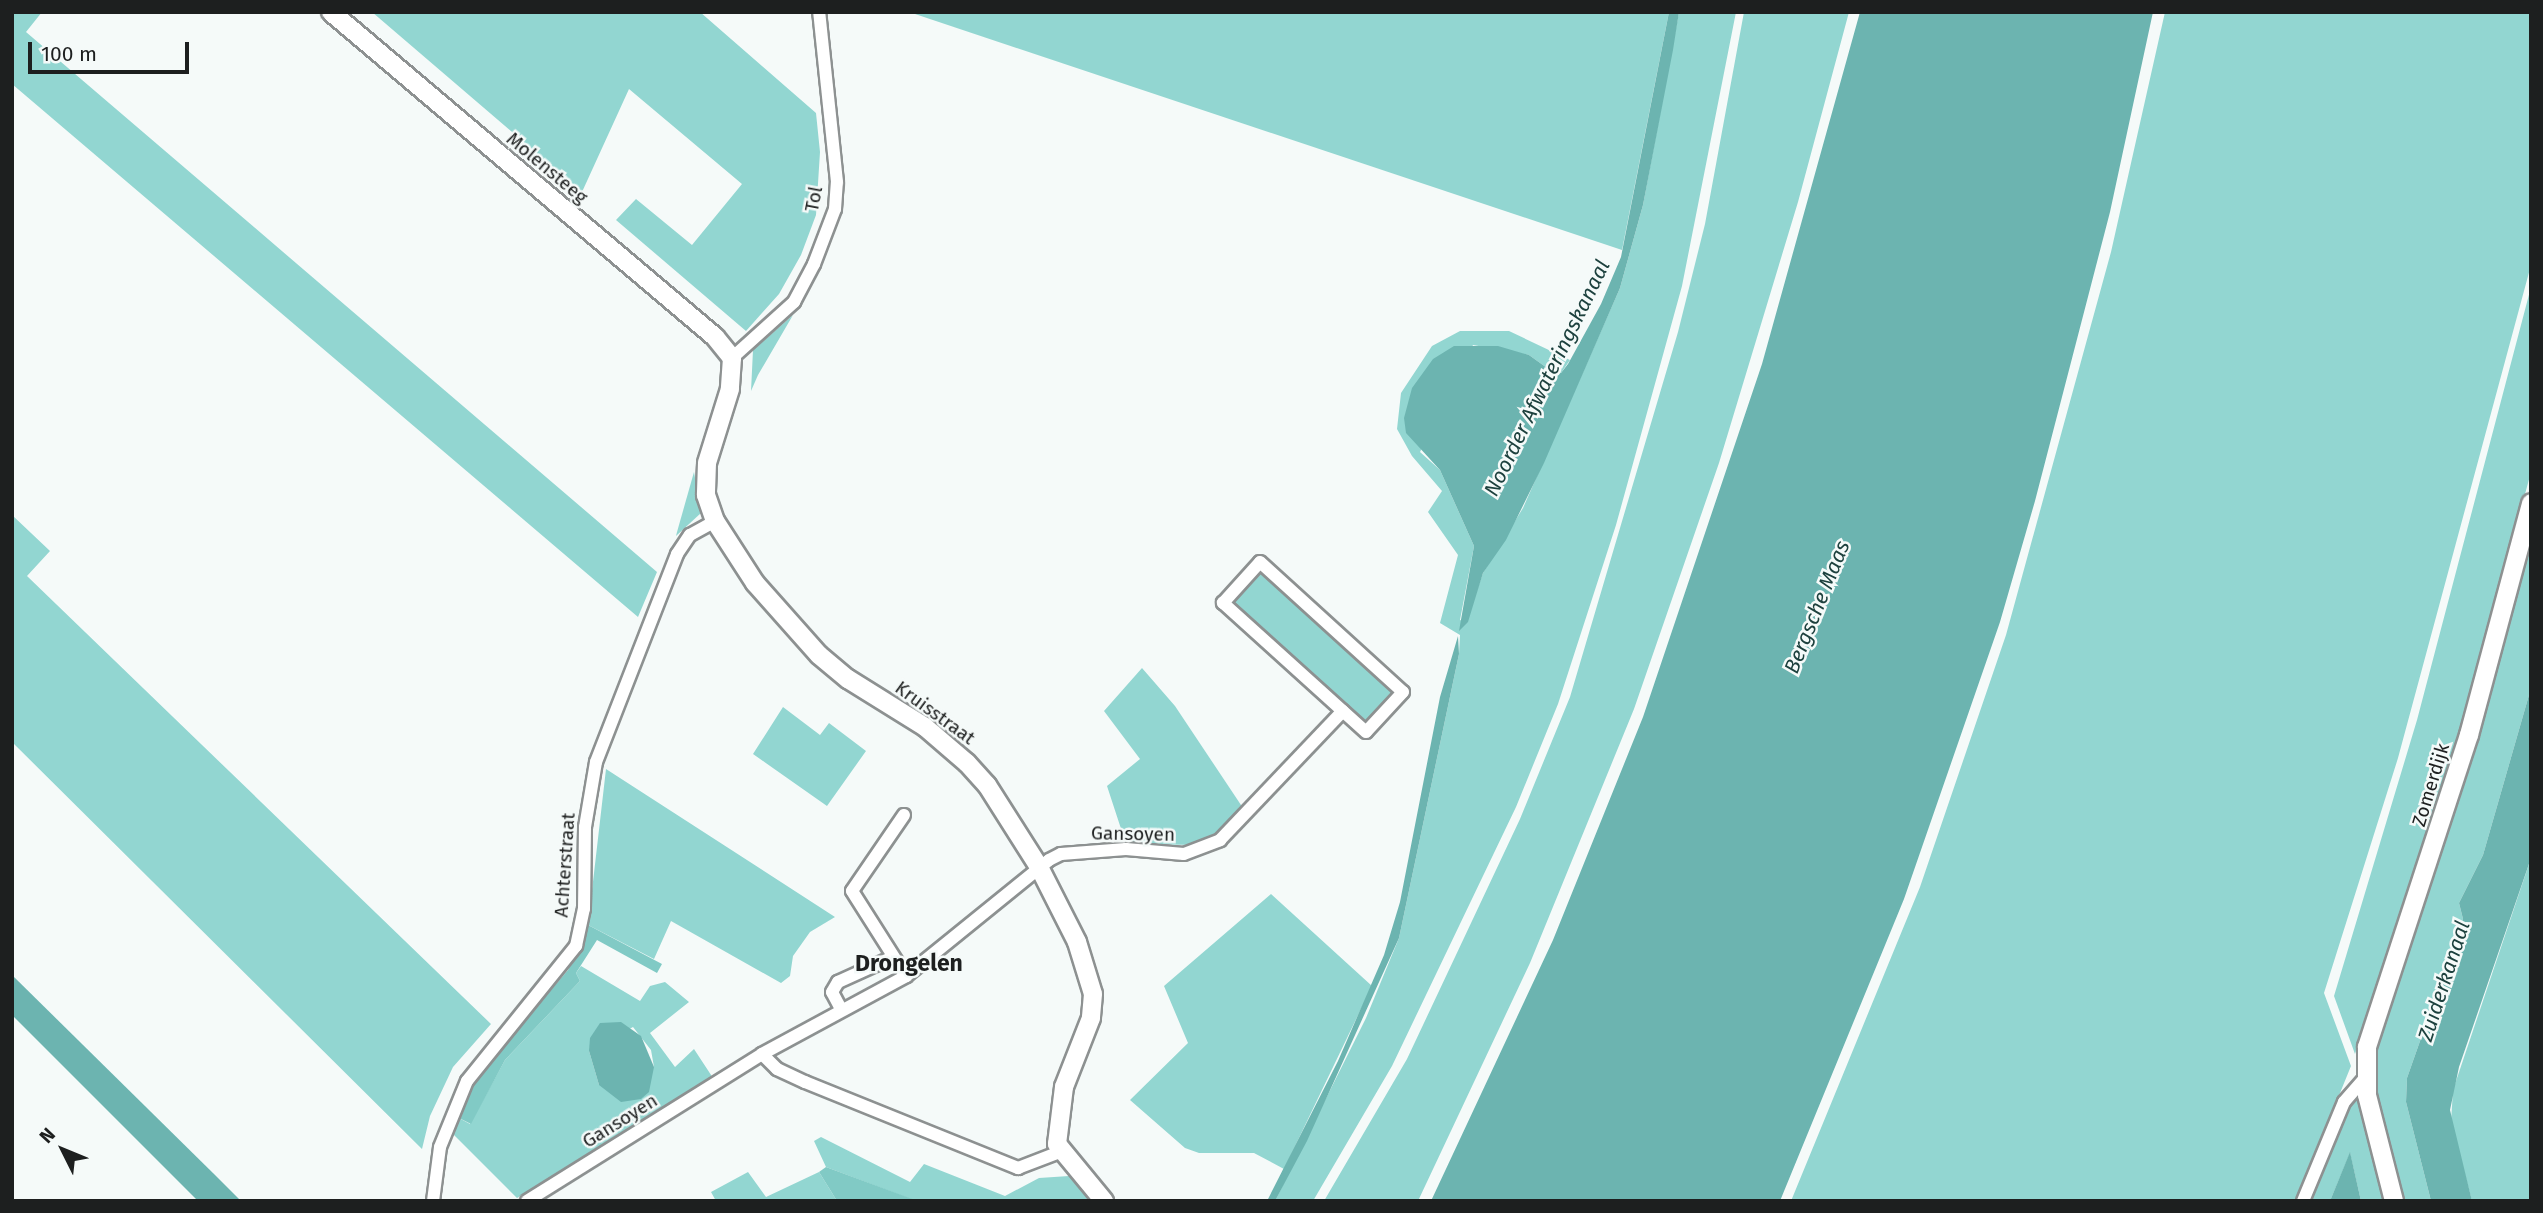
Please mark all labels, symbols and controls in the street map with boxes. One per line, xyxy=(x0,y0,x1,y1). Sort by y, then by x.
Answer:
scale bar xyxy=(32,28,192,72)
text: 100 m xyxy=(41,41,97,67)
street label: Molensteeg xyxy=(502,127,592,209)
street label: Tol xyxy=(800,184,828,214)
water label: Noorder Afwateringskanaal xyxy=(1479,256,1615,500)
water label: Bergsche Maas xyxy=(1779,537,1855,677)
street label: Kruisstraat xyxy=(890,676,980,750)
street label: Zomerdijk xyxy=(2408,741,2454,829)
street label: Achterstraat xyxy=(550,812,580,918)
street label: Gansoyen xyxy=(1091,822,1175,846)
water label: Zuiderkanaal xyxy=(2413,918,2475,1044)
district label: Drongelen xyxy=(855,949,963,977)
street label: Gansoyen xyxy=(578,1089,662,1153)
north arrow xyxy=(28,1115,98,1185)
text: N xyxy=(35,1123,60,1148)

